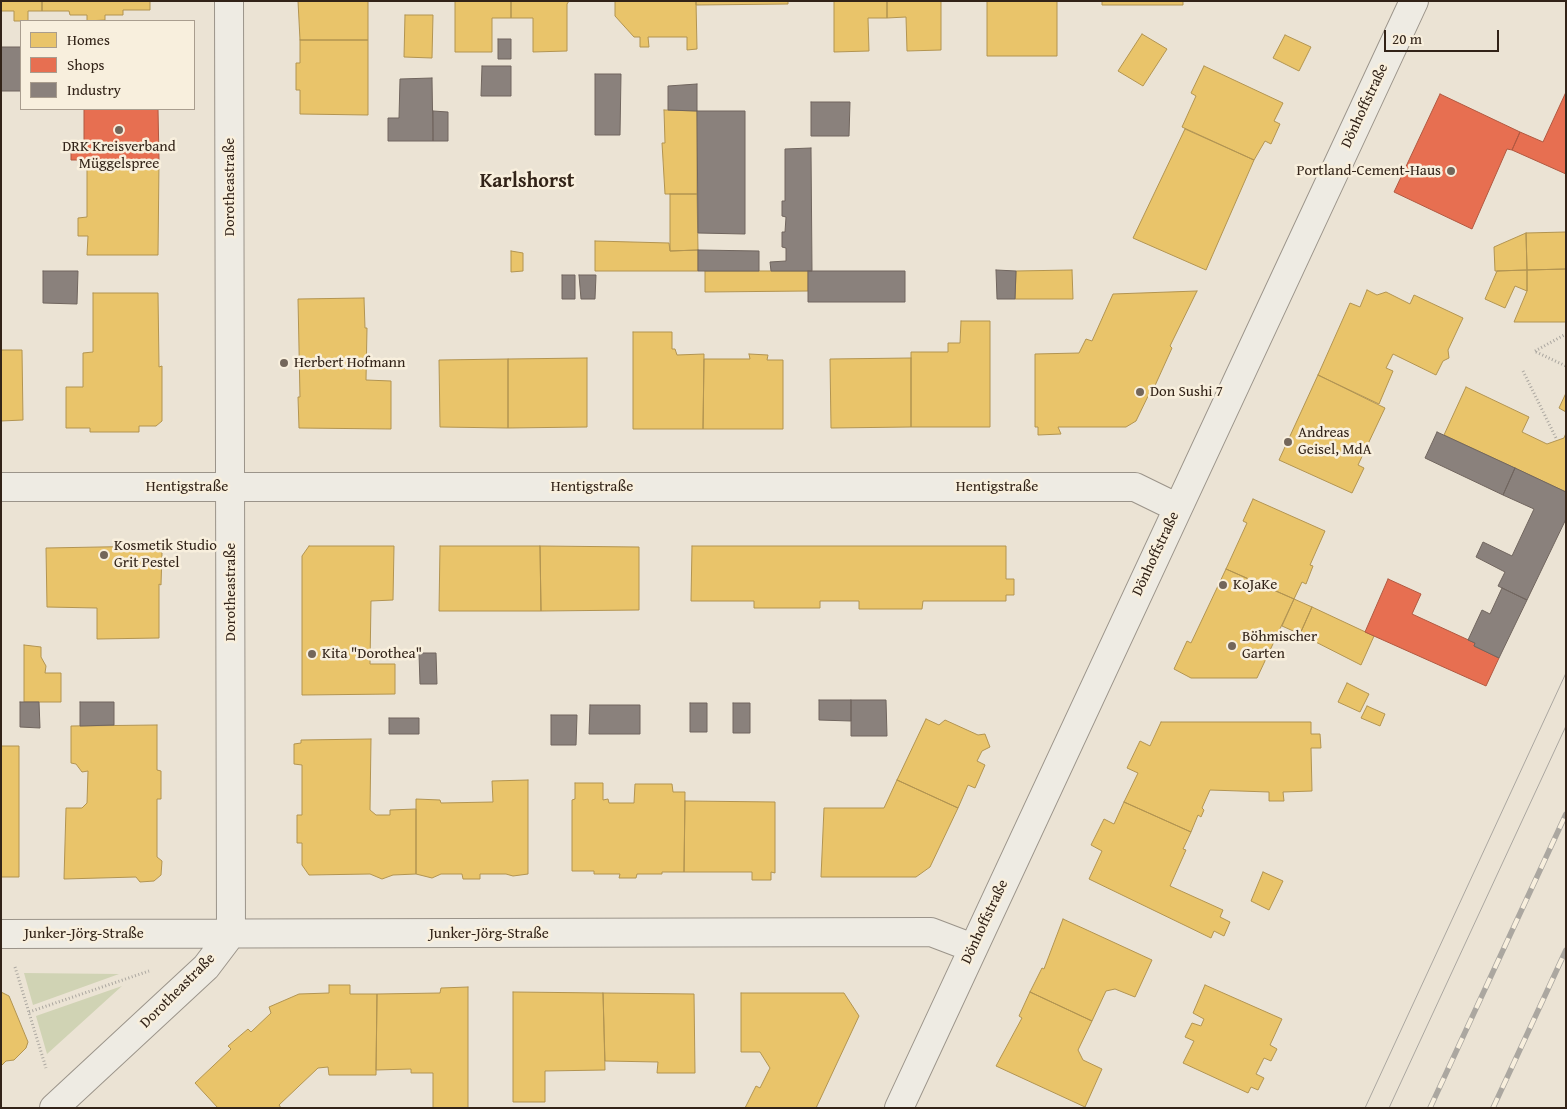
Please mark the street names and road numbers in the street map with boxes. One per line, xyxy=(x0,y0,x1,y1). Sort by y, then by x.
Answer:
street label: Dönhoffstraße xyxy=(1338,61,1392,151)
street label: Dorotheastraße xyxy=(221,138,239,236)
street label: Hentigstraße xyxy=(146,478,228,496)
street label: Hentigstraße xyxy=(551,478,633,496)
street label: Hentigstraße xyxy=(956,478,1038,496)
street label: Dönhoffstraße xyxy=(1129,509,1183,599)
street label: Dorotheastraße xyxy=(222,543,240,641)
street label: Dönhoffstraße xyxy=(958,877,1012,967)
street label: Junker-Jörg-Straße xyxy=(24,925,144,943)
street label: Junker-Jörg-Straße xyxy=(429,925,549,943)
street label: Dorotheastraße xyxy=(137,950,219,1032)

